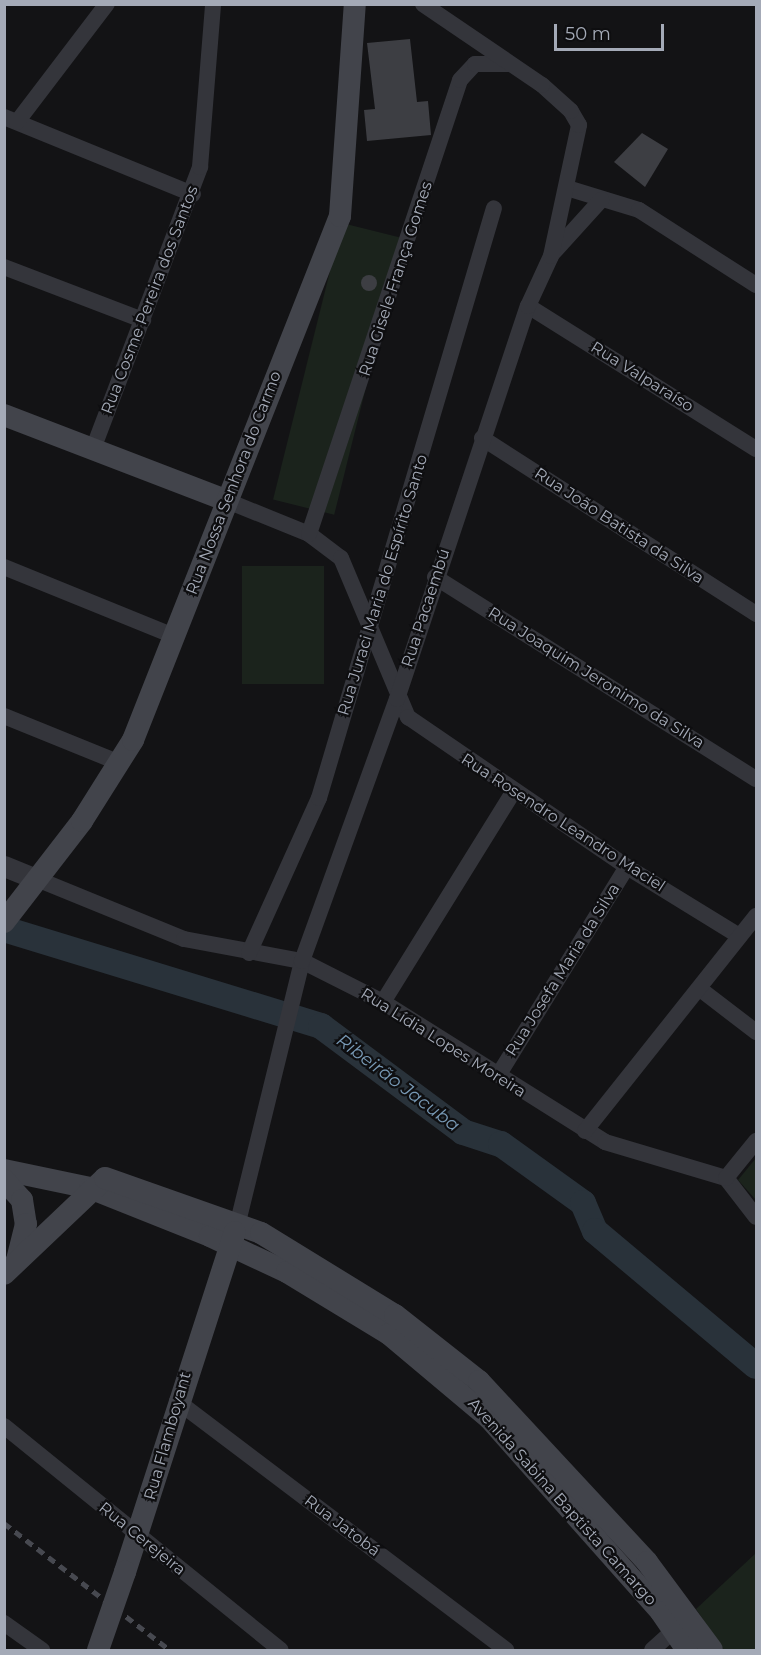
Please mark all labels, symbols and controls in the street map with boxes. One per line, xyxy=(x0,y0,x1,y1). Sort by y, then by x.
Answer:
scale bar xyxy=(557,12,666,50)
text: 50 m xyxy=(565,23,611,45)
street label: Rua Gisele França Gomes xyxy=(355,179,437,379)
street label: Rua Cosme Pereira dos Santos xyxy=(97,183,203,417)
street label: Rua Valparaíso xyxy=(587,338,697,416)
street label: Rua Nossa Senhora do Carmo xyxy=(182,369,286,597)
street label: Rua Juraci Maria do Espírito Santo xyxy=(334,452,432,718)
street label: Rua João Batista da Silva xyxy=(531,464,707,588)
street label: Rua Pacaembú xyxy=(398,546,454,670)
street label: Rua Joaquim Jeronimo da Silva xyxy=(484,603,708,753)
street label: Rua Rosendro Leandro Maciel xyxy=(457,750,669,896)
street label: Rua Josefa Maria da Silva xyxy=(502,880,624,1060)
street label: Rua Lídia Lopes Moreira xyxy=(357,984,529,1102)
water label: Ribeirão Jacuba xyxy=(332,1030,464,1136)
street label: Rua Flamboyant xyxy=(141,1370,195,1502)
street label: Avenida Sabina Baptista Camargo xyxy=(464,1394,660,1610)
street label: Rua Jatobá xyxy=(300,1491,384,1561)
street label: Rua Cerejeira xyxy=(95,1498,189,1580)

